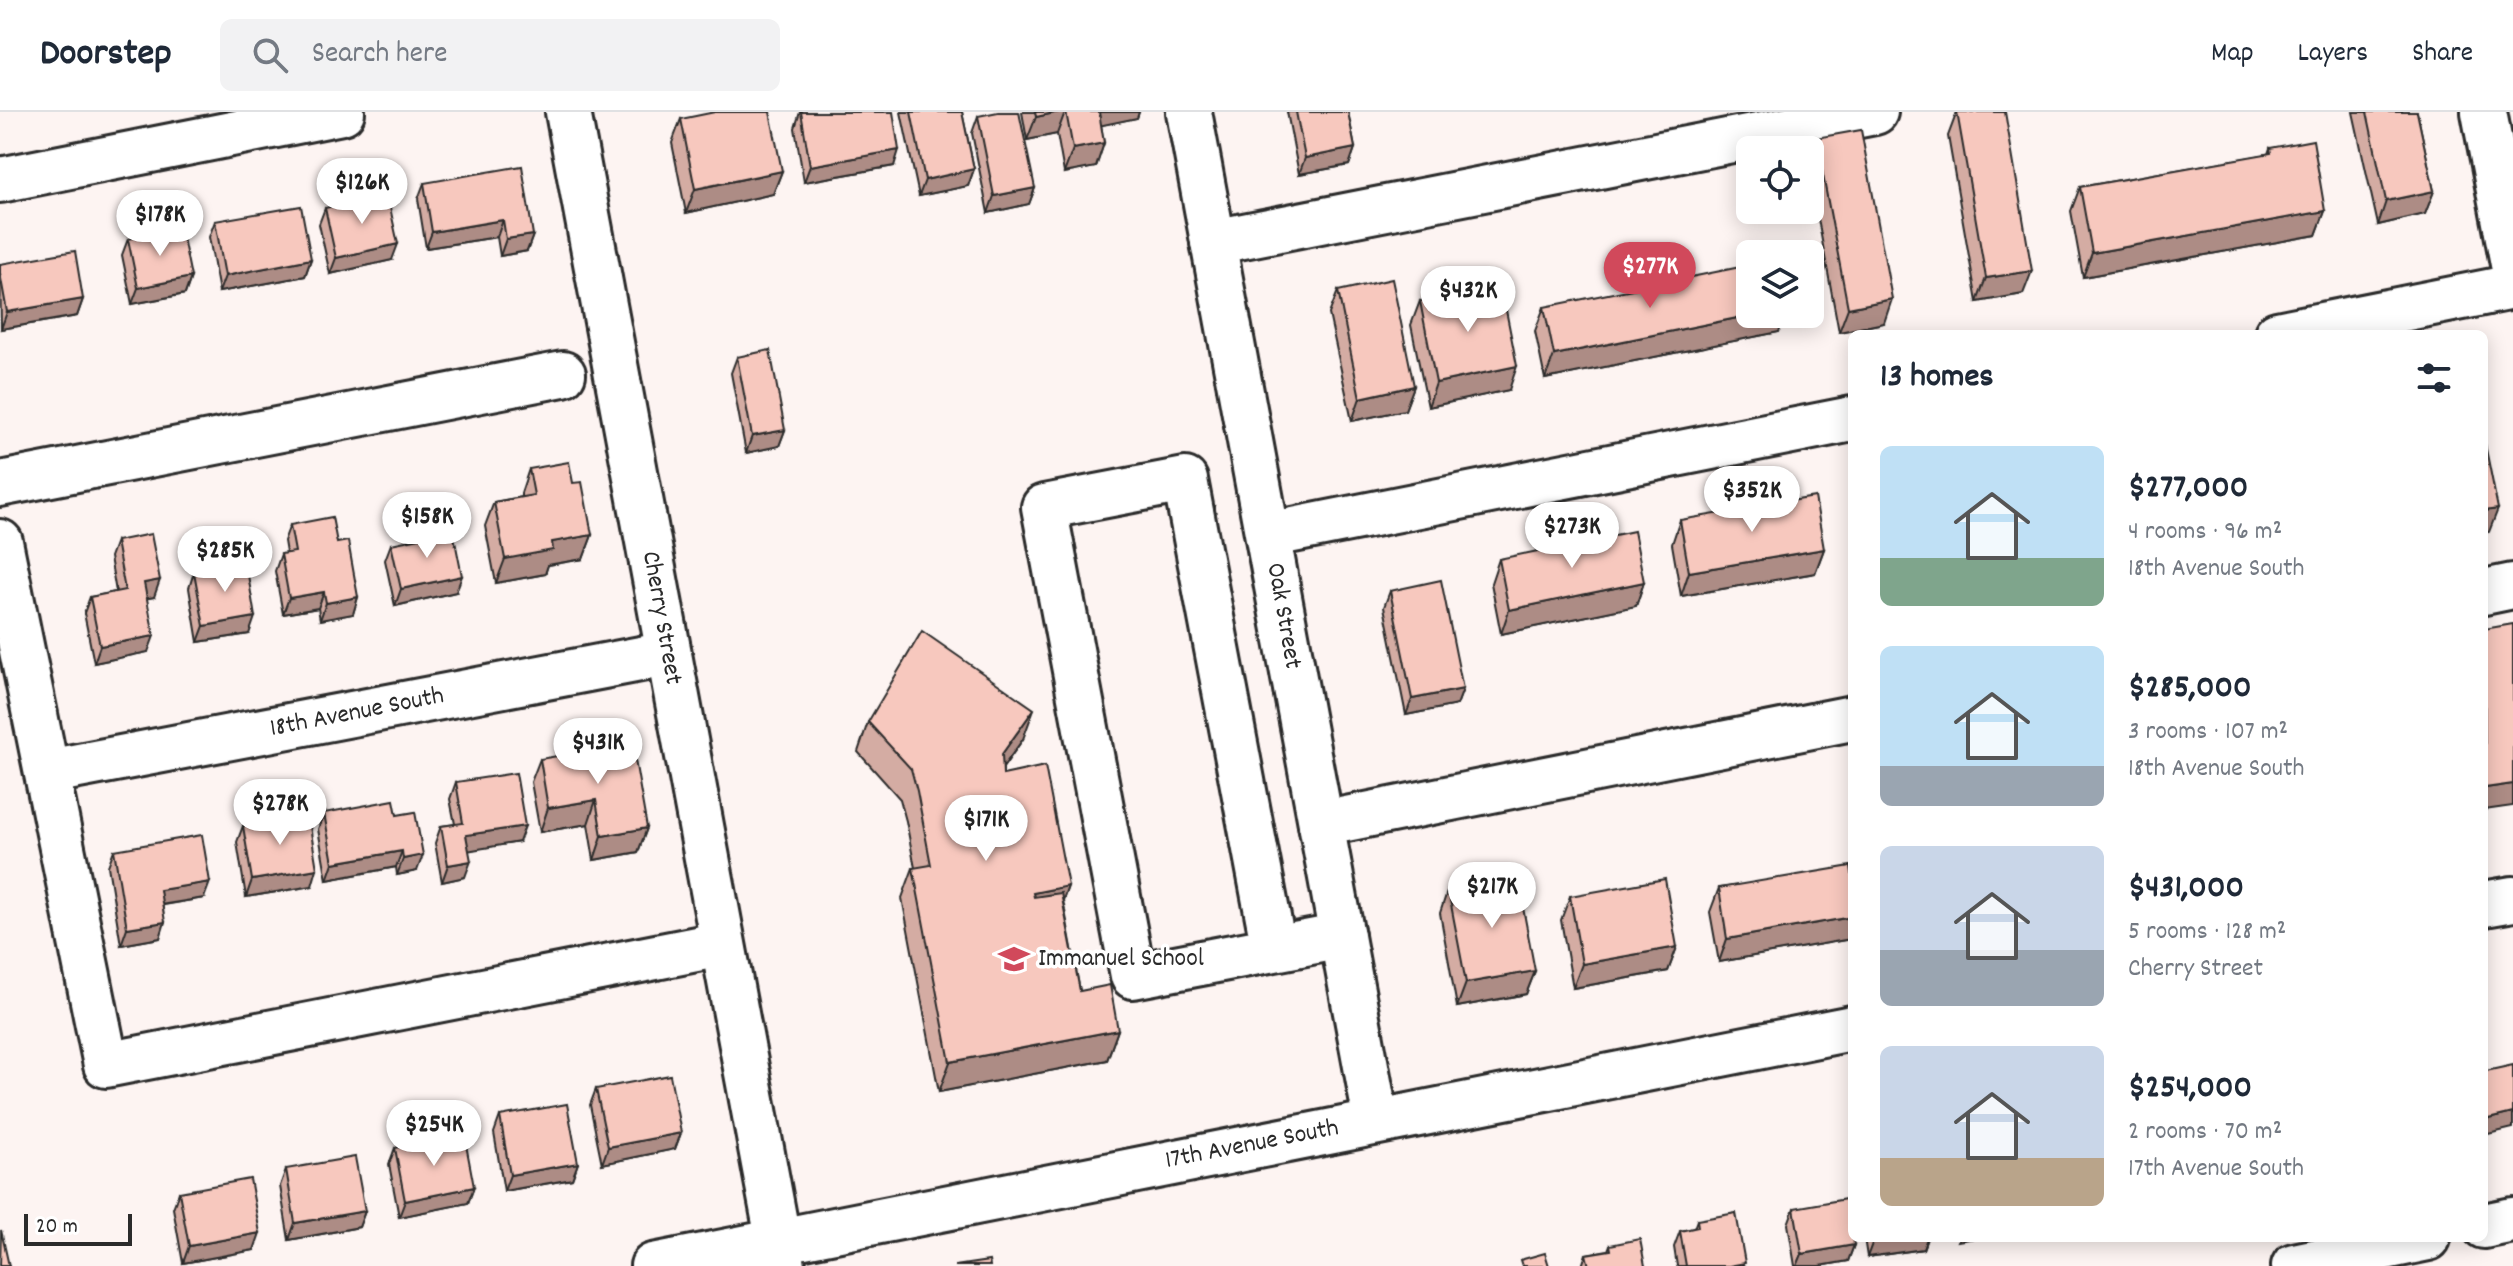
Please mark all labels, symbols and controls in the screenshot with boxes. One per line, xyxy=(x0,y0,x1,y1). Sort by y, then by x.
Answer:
search box xyxy=(220,19,780,91)
text: Doorstep xyxy=(40,28,172,83)
icon: search xyxy=(248,33,292,77)
text: Search here xyxy=(312,34,447,77)
text: Map xyxy=(2211,35,2254,75)
text: Layers xyxy=(2298,35,2368,75)
text: Share xyxy=(2412,35,2473,75)
map controls xyxy=(1736,136,1824,328)
button: locate xyxy=(1736,136,1824,224)
pin: $126K xyxy=(306,158,418,226)
text: $126K xyxy=(335,165,390,202)
pin: $178K xyxy=(104,190,216,258)
text: $178K xyxy=(134,197,186,234)
button: layers xyxy=(1736,240,1824,328)
pin: $277K xyxy=(1594,242,1706,310)
text: $277K xyxy=(1622,249,1678,286)
pin: $432K xyxy=(1412,266,1524,334)
text: $432K xyxy=(1439,273,1497,310)
text: 13 homes xyxy=(1880,354,1994,403)
icon: filters xyxy=(2412,356,2456,400)
text: $277,000 xyxy=(2128,465,2248,514)
pin: $352K xyxy=(1696,466,1808,534)
text: $352K xyxy=(1722,473,1782,510)
icon: home xyxy=(1944,478,2040,574)
pin: $158K xyxy=(371,492,483,560)
text: $158K xyxy=(400,499,454,536)
pin: $273K xyxy=(1516,502,1628,570)
text: $273K xyxy=(1543,509,1601,546)
text: 4 rooms · 96 m² xyxy=(2128,514,2282,551)
pin: $285K xyxy=(169,526,281,594)
text: $285K xyxy=(195,533,255,570)
street label: Cherry Street xyxy=(631,548,691,688)
text: 18th Avenue South xyxy=(2128,551,2304,588)
street label: Oak Street xyxy=(1255,560,1311,672)
text: $285,000 xyxy=(2128,665,2252,714)
street label: 18th Avenue South xyxy=(267,678,447,748)
icon: home xyxy=(1944,678,2040,774)
text: 3 rooms · 107 m² xyxy=(2128,714,2288,751)
pin: $431K xyxy=(542,718,654,786)
text: $431K xyxy=(571,725,625,762)
text: 18th Avenue South xyxy=(2128,751,2304,788)
pin: $278K xyxy=(224,779,336,847)
text: $278K xyxy=(252,786,308,823)
pin: $171K xyxy=(930,795,1042,863)
text: $171K xyxy=(963,802,1009,839)
pin: $217K xyxy=(1436,862,1548,930)
text: $431,000 xyxy=(2128,865,2244,914)
text: $217K xyxy=(1466,869,1518,906)
icon: home xyxy=(1944,878,2040,974)
text: 5 rooms · 128 m² xyxy=(2128,914,2286,951)
place label: Immanuel School xyxy=(1038,941,1204,978)
school or university icon: Immanuel School xyxy=(997,942,1031,976)
text: Cherry Street xyxy=(2128,951,2263,988)
text: $254,000 xyxy=(2128,1065,2252,1114)
icon: home xyxy=(1944,1078,2040,1174)
pin: $254K xyxy=(378,1100,490,1168)
text: $254K xyxy=(404,1107,464,1144)
street label: 17th Avenue South xyxy=(1162,1110,1342,1180)
text: 2 rooms · 70 m² xyxy=(2128,1114,2282,1151)
text: 17th Avenue South xyxy=(2128,1151,2304,1188)
scale bar xyxy=(24,1210,132,1246)
text: 20 m xyxy=(36,1212,78,1243)

